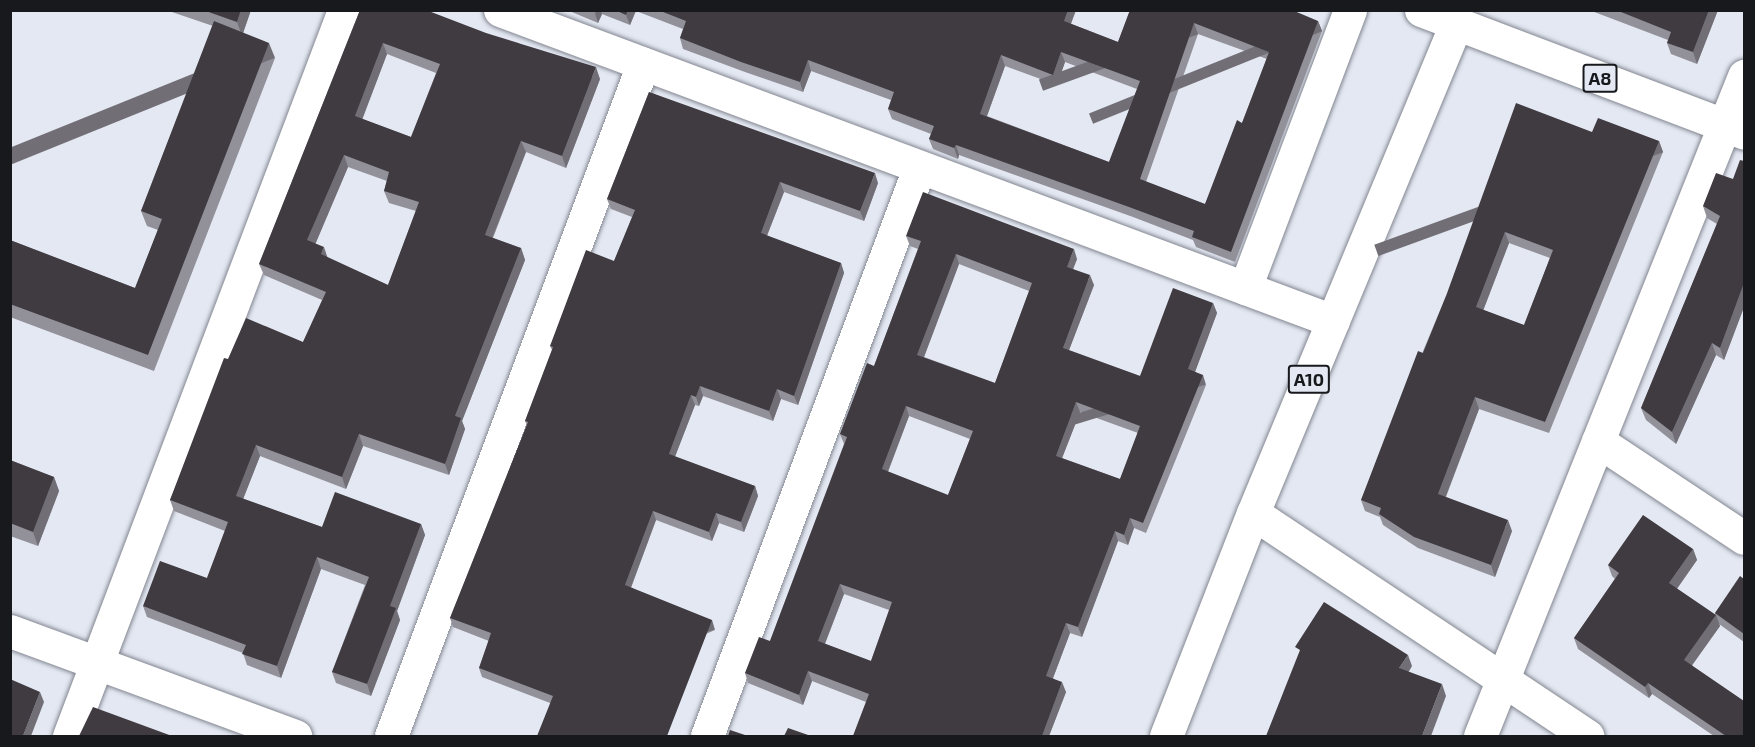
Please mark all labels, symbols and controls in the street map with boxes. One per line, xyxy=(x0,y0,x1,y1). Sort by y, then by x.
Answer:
road number: A8 xyxy=(1582,63,1618,93)
road number: A10 xyxy=(1286,364,1332,394)

